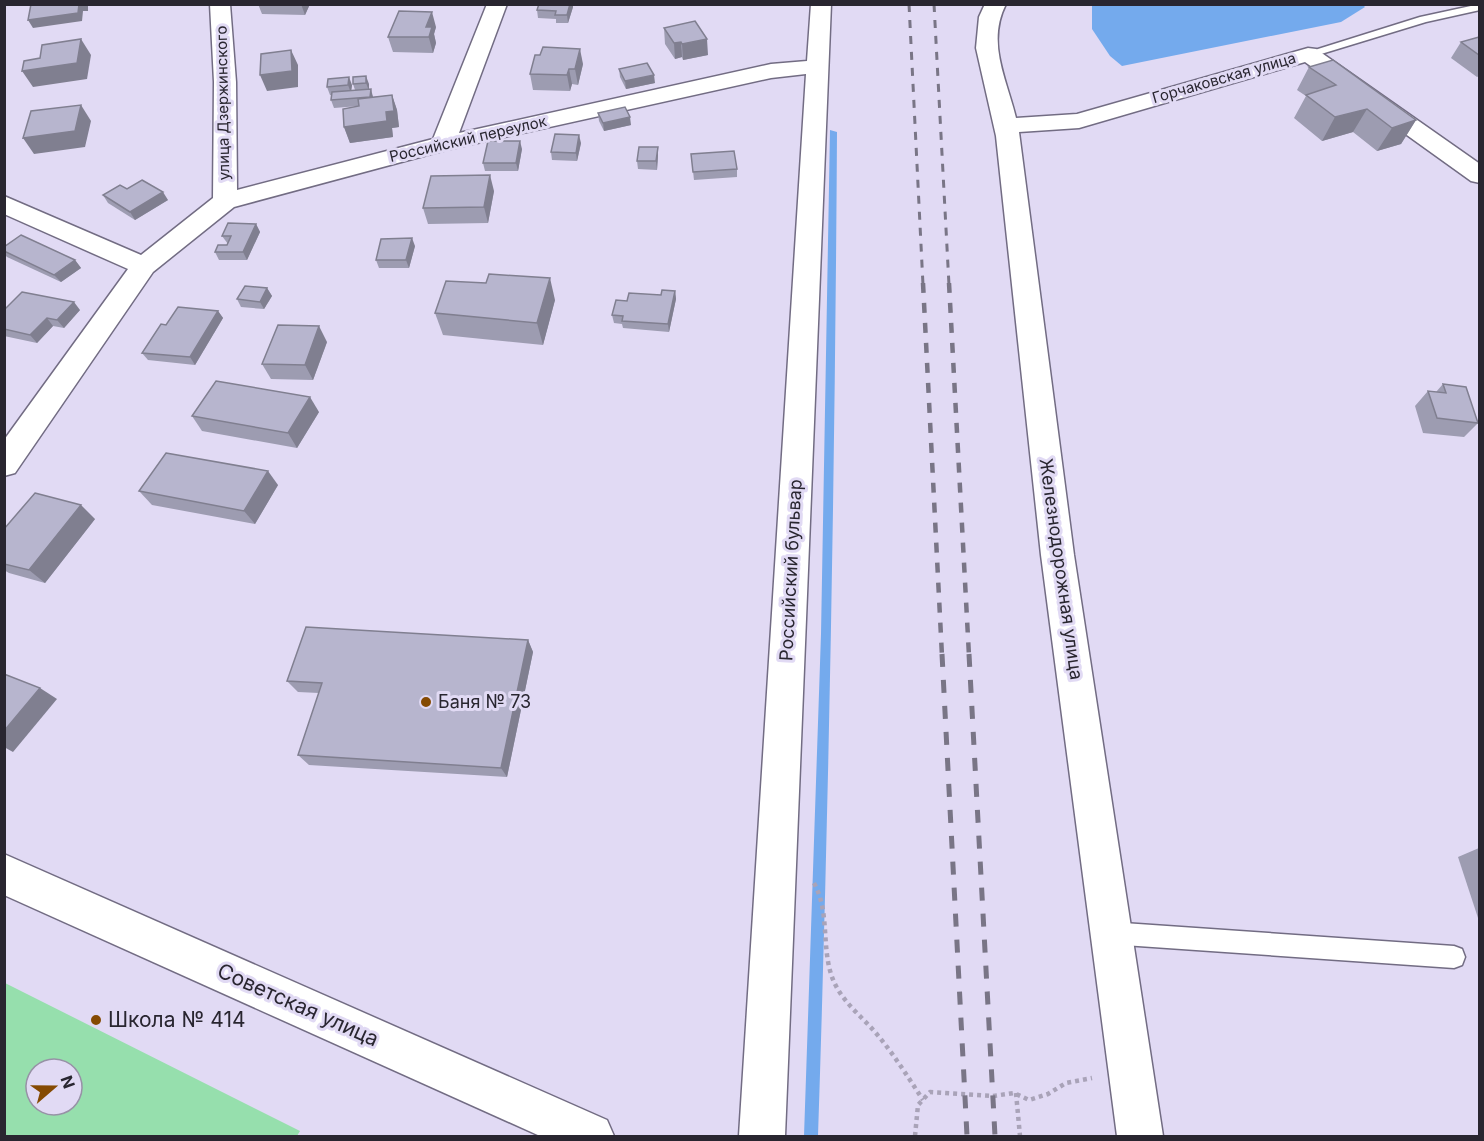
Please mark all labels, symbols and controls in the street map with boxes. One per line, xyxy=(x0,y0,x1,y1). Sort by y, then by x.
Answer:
street label: улица Дзержинского xyxy=(212,26,233,181)
street label: Горчаковская улица xyxy=(1150,48,1298,107)
street label: Российский переулок xyxy=(387,111,548,166)
street label: Железнодорожная улица xyxy=(1036,457,1087,681)
street label: Российский бульвар xyxy=(775,478,806,661)
place label: Баня № 73 xyxy=(438,691,531,712)
marker: Баня № 73 xyxy=(419,695,433,709)
street label: Советская улица xyxy=(214,958,383,1051)
place label: Школа № 414 xyxy=(108,1007,246,1032)
marker: Школа № 414 xyxy=(89,1013,103,1027)
north arrow xyxy=(24,1057,84,1117)
text: N xyxy=(57,1073,80,1091)

